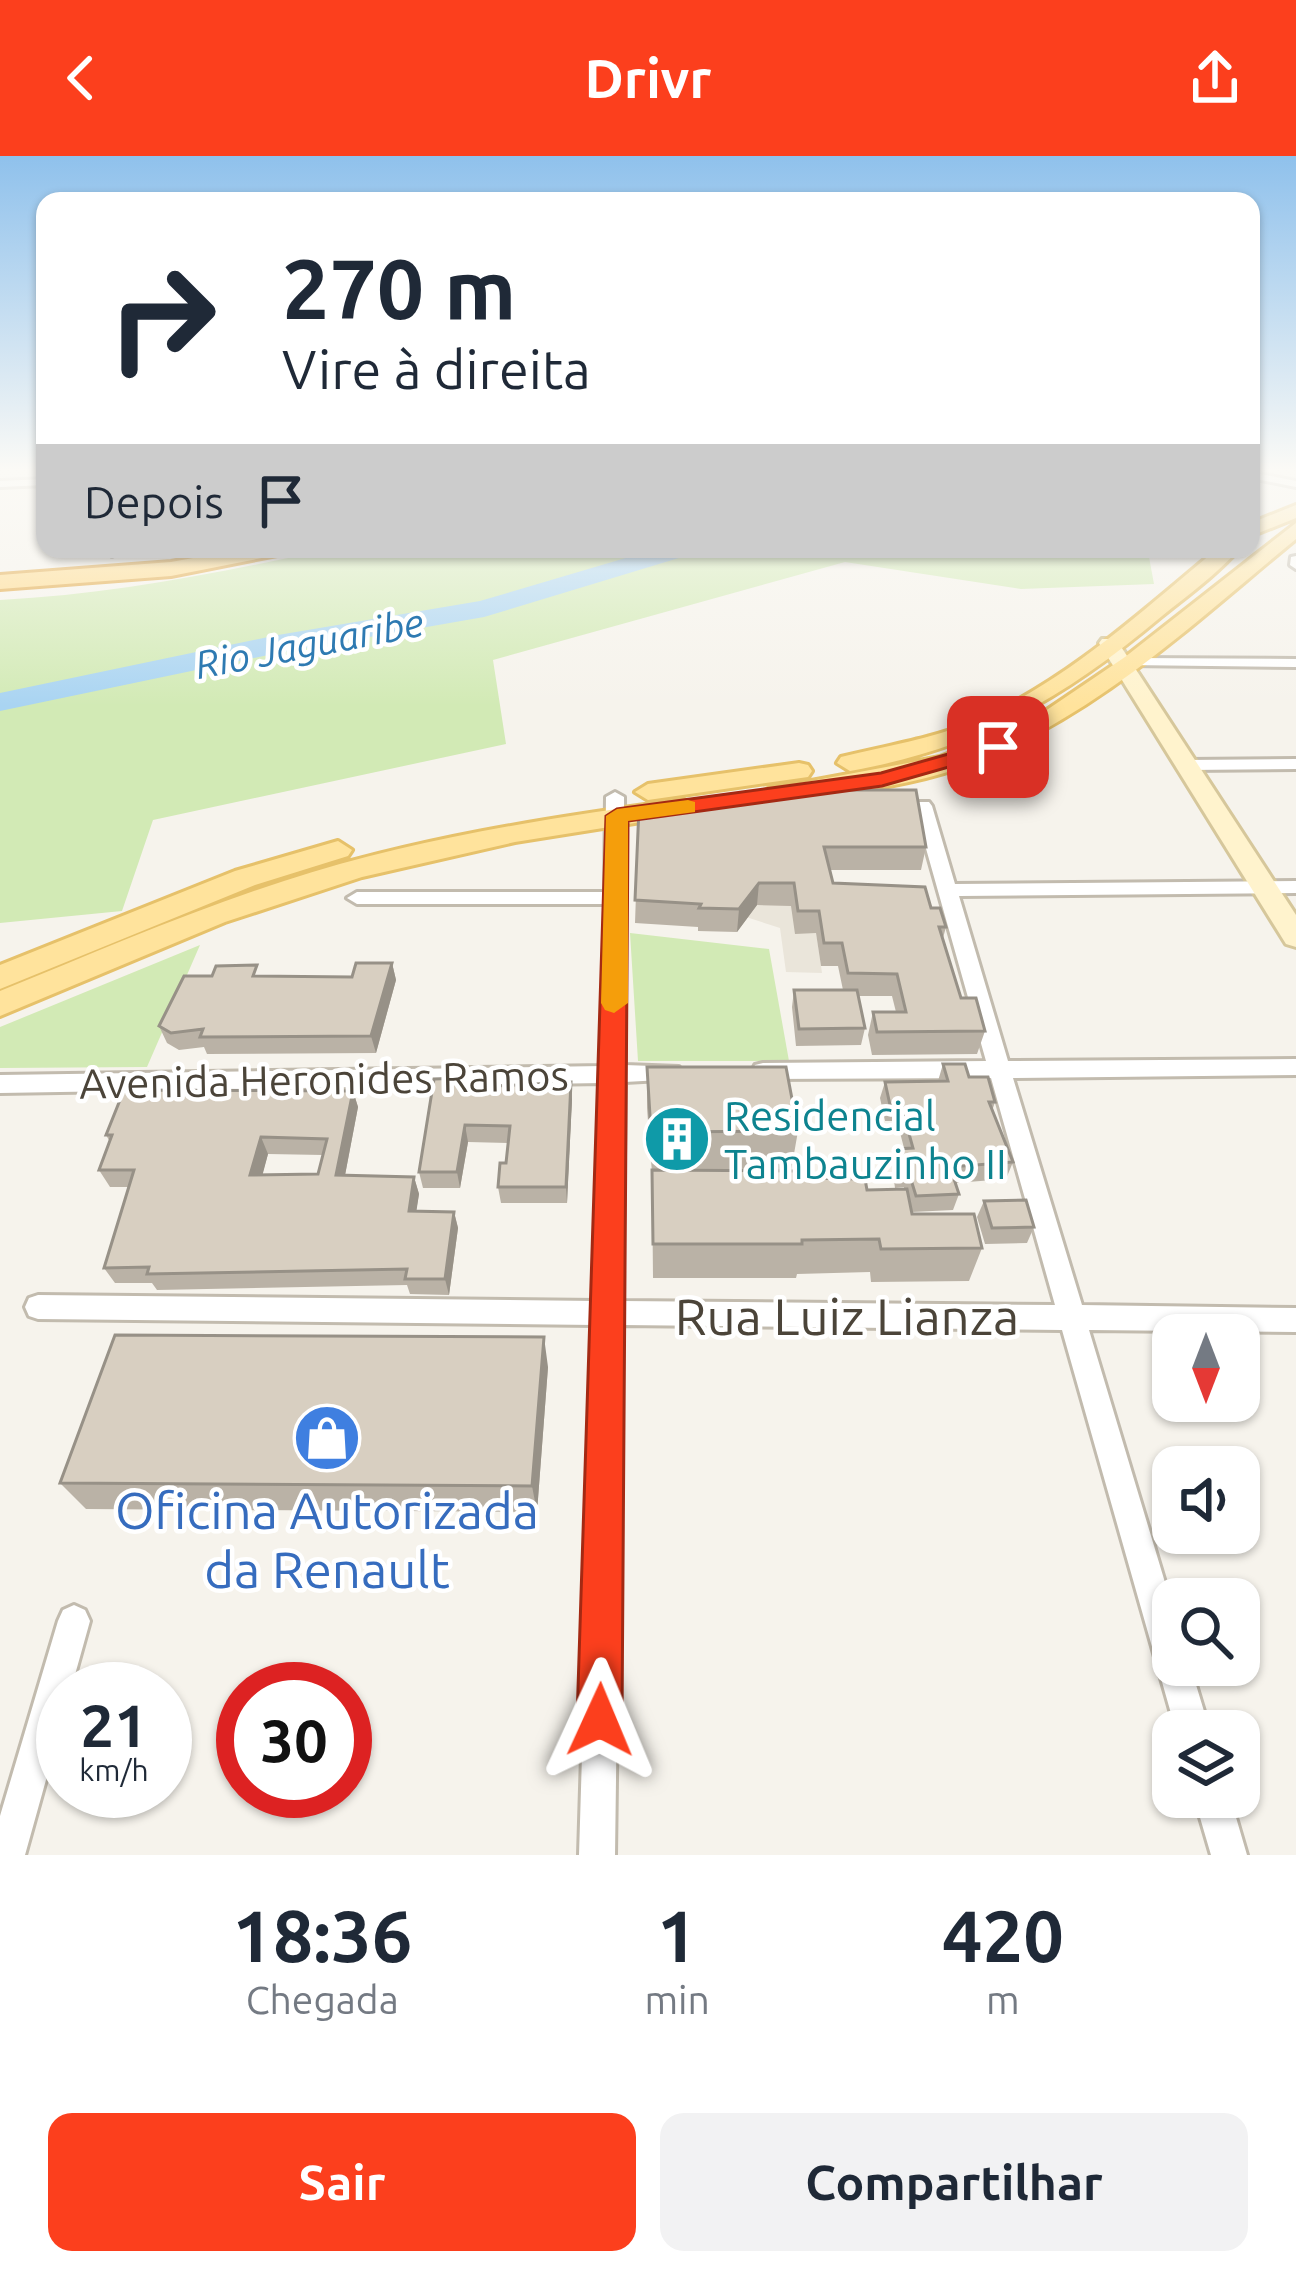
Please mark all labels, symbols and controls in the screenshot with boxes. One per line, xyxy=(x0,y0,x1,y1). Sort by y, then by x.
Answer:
icon: back xyxy=(48,45,114,111)
icon: share xyxy=(1182,45,1248,111)
text: Drivr xyxy=(585,48,711,108)
icon: right xyxy=(84,240,240,396)
text: 270 m xyxy=(282,241,516,335)
text: Vire à direita xyxy=(282,339,591,399)
icon: arrive xyxy=(248,468,314,534)
text: Depois xyxy=(84,476,224,527)
water label: Rio Jaguaribe xyxy=(191,600,427,686)
pin xyxy=(947,696,1049,798)
icon: arrive xyxy=(965,714,1031,780)
street label: Avenida Heronides Ramos xyxy=(79,1051,569,1107)
place label: Residencial Tambauzinho II xyxy=(724,1092,1007,1187)
building icon: Residencial Tambauzinho II xyxy=(642,1104,712,1174)
street label: Rua Luiz Lianza xyxy=(675,1287,1019,1345)
north arrow xyxy=(1152,1314,1260,1422)
map controls xyxy=(1152,1314,1260,1818)
shop icon: Oficina Autorizada da Renault xyxy=(292,1403,362,1473)
button: sound xyxy=(1152,1446,1260,1554)
place label: Oficina Autorizada da Renault xyxy=(115,1481,539,1598)
button: search xyxy=(1152,1578,1260,1686)
position arrow xyxy=(537,1657,663,1783)
speed limit sign: 30 xyxy=(216,1662,372,1818)
text: 21 xyxy=(80,1691,148,1758)
button: layers xyxy=(1152,1710,1260,1818)
text: km/h xyxy=(79,1753,149,1787)
text: 18:36 xyxy=(232,1895,412,1976)
text: 1 xyxy=(657,1895,697,1976)
text: 420 xyxy=(942,1895,1064,1976)
text: Chegada xyxy=(246,1978,399,2021)
text: min xyxy=(644,1978,710,2021)
text: m xyxy=(986,1978,1020,2021)
button: Sair xyxy=(48,2113,636,2251)
button: Compartilhar xyxy=(660,2113,1248,2251)

